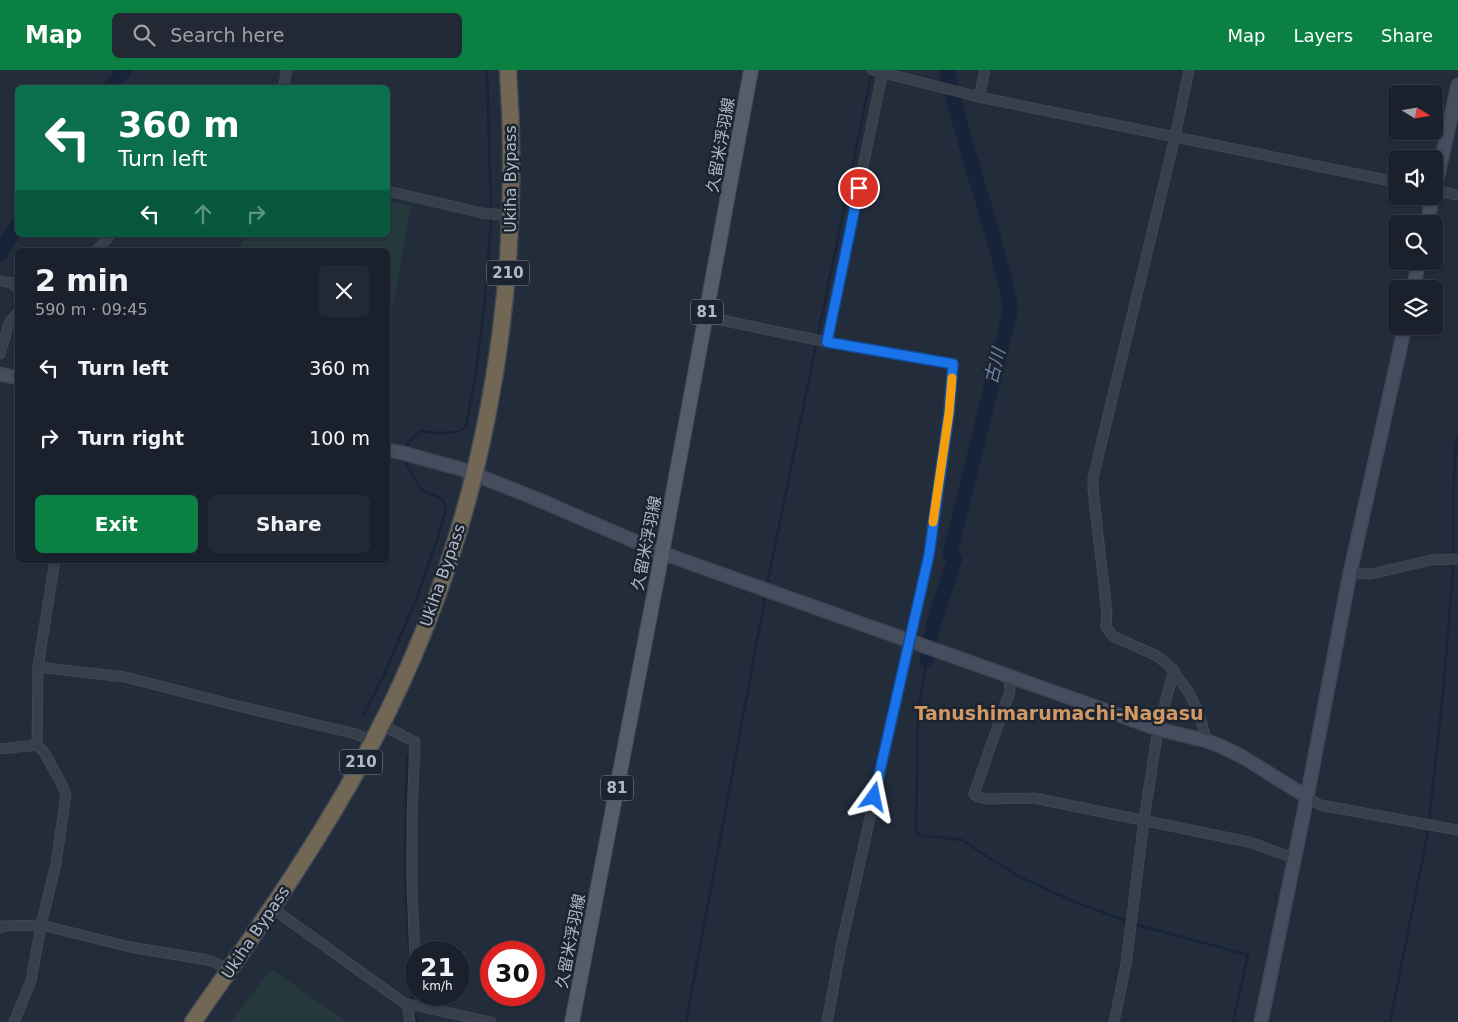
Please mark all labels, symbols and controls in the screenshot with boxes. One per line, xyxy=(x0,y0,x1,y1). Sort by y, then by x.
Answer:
search box xyxy=(112,13,462,58)
text: Map xyxy=(25,21,82,49)
icon: search xyxy=(130,21,158,49)
text: Search here xyxy=(170,24,284,46)
text: Map xyxy=(1227,25,1265,46)
text: Layers xyxy=(1293,25,1353,46)
text: Share xyxy=(1381,25,1433,46)
north arrow xyxy=(1388,85,1442,140)
map controls xyxy=(1388,85,1443,335)
street label: 久留米浮羽線 xyxy=(703,96,738,194)
icon: left xyxy=(35,105,100,170)
text: 360 m xyxy=(118,105,240,145)
street label: Ukiha Bypass xyxy=(501,125,520,233)
text: Turn left xyxy=(118,146,207,171)
button: sound xyxy=(1388,150,1443,205)
pin xyxy=(838,167,880,209)
icon: arrive xyxy=(845,174,873,202)
icon: left xyxy=(136,200,164,228)
icon: ahead xyxy=(189,200,217,228)
icon: right xyxy=(242,200,270,228)
button: search xyxy=(1388,215,1443,270)
road number: 210 xyxy=(487,260,529,286)
text: 2 min xyxy=(35,263,129,298)
button: close xyxy=(318,265,370,317)
button: layers xyxy=(1388,280,1443,335)
text: 590 m · 09:45 xyxy=(35,300,148,319)
road number: 81 xyxy=(691,300,723,324)
water label: 古川 xyxy=(980,344,1010,386)
icon: left xyxy=(35,354,63,382)
text: Turn left xyxy=(78,357,169,379)
text: 360 m xyxy=(309,357,370,379)
icon: right xyxy=(35,424,63,452)
text: Turn right xyxy=(78,427,184,449)
text: 100 m xyxy=(309,427,370,449)
street label: 久留米浮羽線 xyxy=(628,494,665,592)
button: Exit xyxy=(35,495,198,553)
button: Share xyxy=(208,495,370,553)
street label: Ukiha Bypass xyxy=(416,521,469,629)
district label: Tanushimarumachi-Nagasu xyxy=(914,702,1204,724)
road number: 210 xyxy=(340,750,382,774)
position arrow xyxy=(847,770,899,822)
road number: 81 xyxy=(601,776,633,800)
street label: Ukiha Bypass xyxy=(217,882,293,982)
street label: 久留米浮羽線 xyxy=(552,892,589,990)
speed limit sign: 30 xyxy=(480,941,545,1006)
text: 21 xyxy=(420,953,455,982)
text: km/h xyxy=(422,979,453,993)

